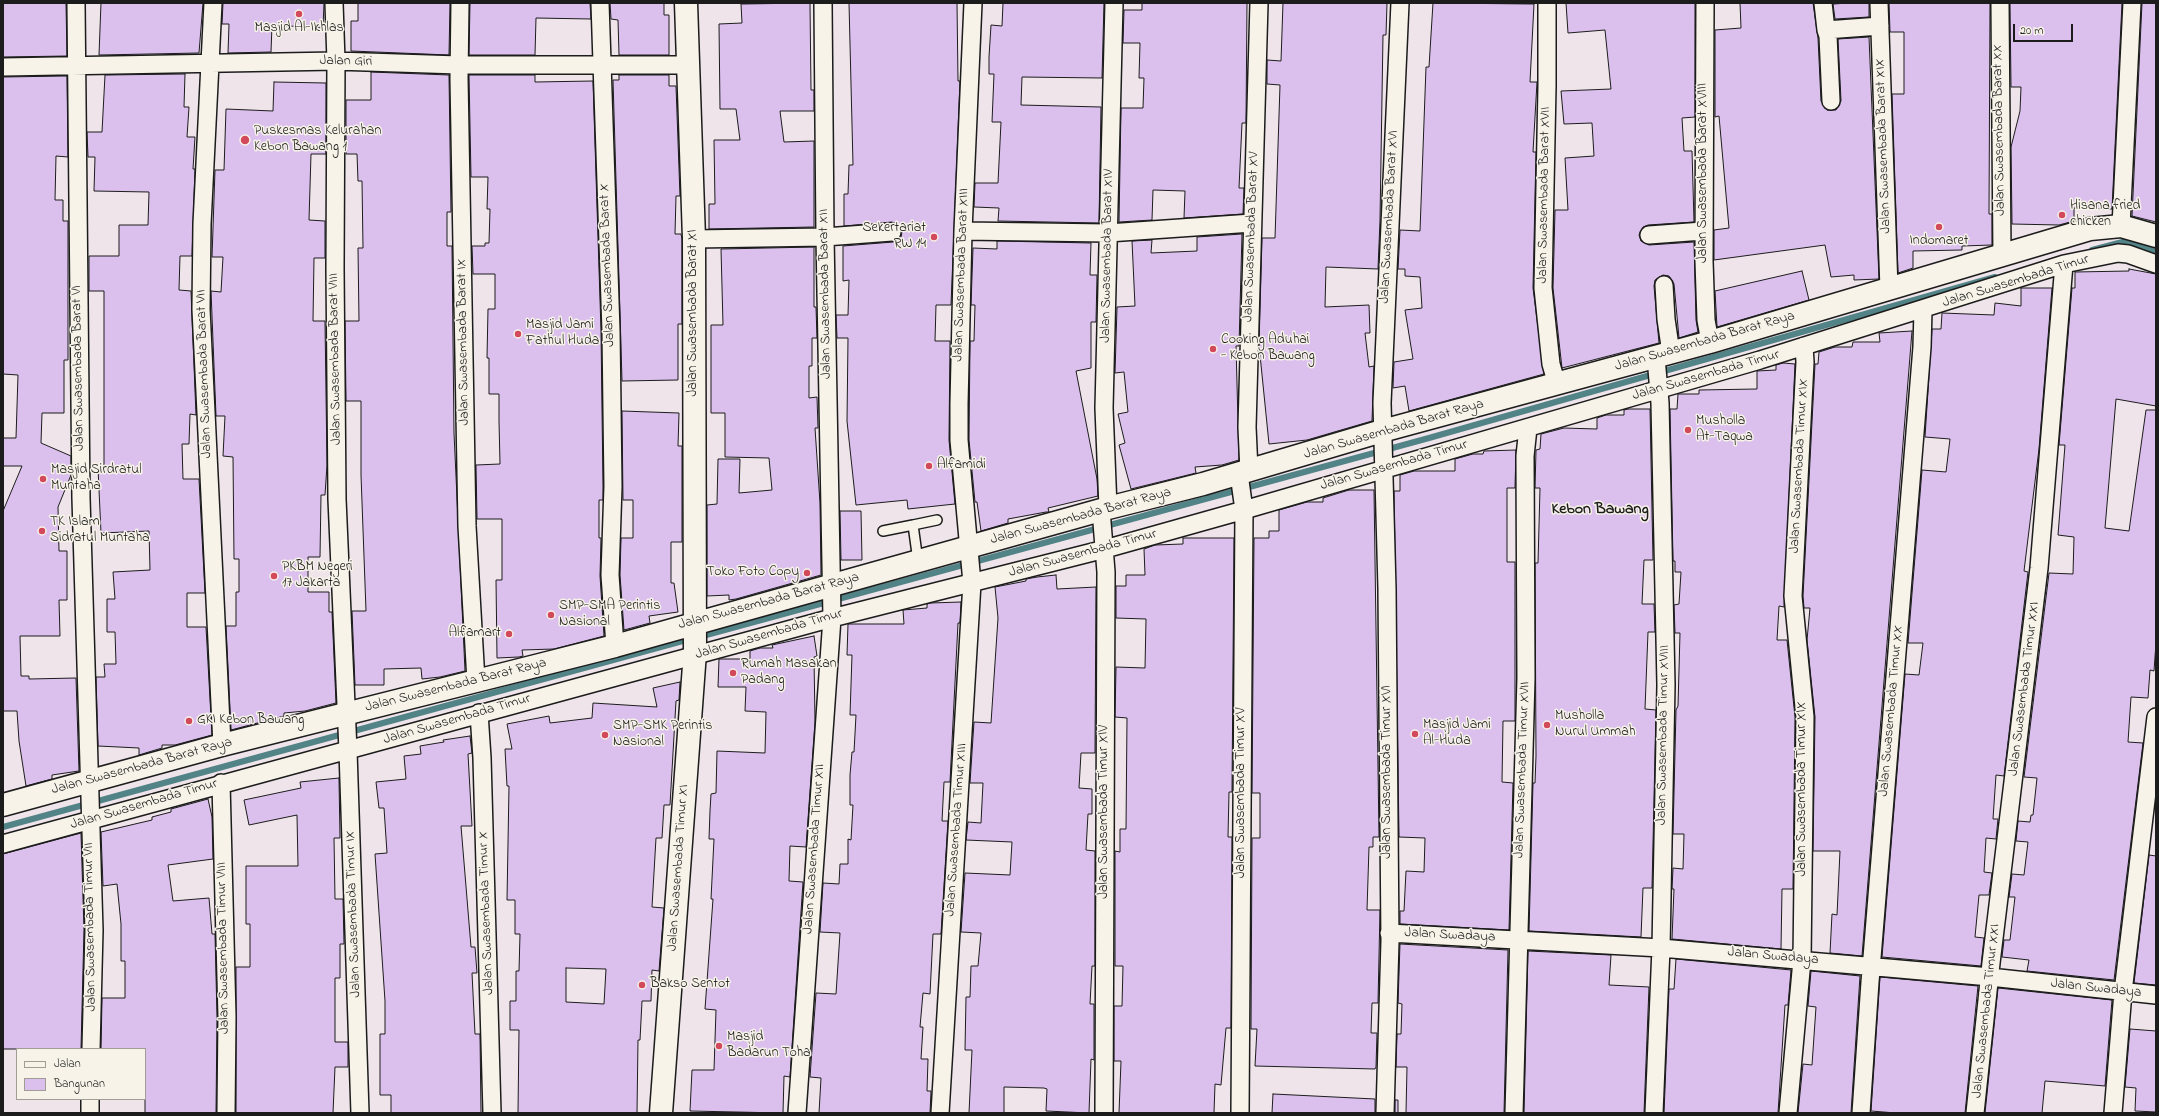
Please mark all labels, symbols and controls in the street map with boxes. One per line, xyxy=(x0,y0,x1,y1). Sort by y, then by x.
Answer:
marker: Masjid Al-Ikhlas xyxy=(294,9,304,19)
scale bar xyxy=(2015,16,2075,42)
place label: Masjid Al-Ikhlas xyxy=(254,21,344,37)
text: 20 m xyxy=(2020,22,2043,40)
street label: Jalan Swasembada Barat XX xyxy=(1990,44,2010,216)
street label: Jalan Giri xyxy=(319,53,373,71)
street label: Jalan Swasembada Barat XIX xyxy=(1873,58,1895,234)
street label: Jalan Swasembada Barat XVIII xyxy=(1696,83,1712,263)
street label: Jalan Swasembada Barat XVII xyxy=(1535,106,1555,284)
place label: Puskesmas Kelurahan Kebon Bawang 1 xyxy=(254,124,381,156)
street label: Jalan Swasembada Barat XVI xyxy=(1377,130,1403,304)
marker: Puskesmas Kelurahan Kebon Bawang 1 xyxy=(239,134,251,146)
street label: Jalan Swasembada Barat XV xyxy=(1241,152,1263,322)
street label: Jalan Swasembada Barat XIV xyxy=(1098,169,1118,343)
street label: Jalan Swasembada Barat X xyxy=(597,183,619,347)
street label: Jalan Swasembada Barat XIII xyxy=(951,188,973,362)
place label: Hisana fried chicken xyxy=(2070,199,2140,232)
street label: Jalan Swasembada Barat XII xyxy=(816,209,836,379)
marker: Hisana fried chicken xyxy=(2057,210,2067,220)
place label: Sekertariat RW 14 xyxy=(863,221,926,254)
marker: Indomaret xyxy=(1934,222,1944,232)
street label: Jalan Swasembada Barat XI xyxy=(686,229,702,397)
marker: Sekertariat RW 14 xyxy=(929,232,939,242)
place label: Indomaret xyxy=(1909,234,1969,250)
street label: Jalan Swasembada Timur xyxy=(1941,252,2091,312)
street label: Jalan Swasembada Barat IX xyxy=(454,258,474,426)
street label: Jalan Swasembada Barat VIII xyxy=(326,273,346,445)
street label: Jalan Swasembada Barat VI xyxy=(69,285,89,451)
street label: Jalan Swasembada Barat VII xyxy=(194,289,216,459)
street label: Jalan Swasembada Barat Raya xyxy=(1613,308,1797,376)
place label: Masjid Jami Fathul Huda xyxy=(526,318,599,350)
marker: Masjid Jami Fathul Huda xyxy=(513,329,523,339)
place label: Cooking Aduhai - Kebon Bawang xyxy=(1221,333,1315,366)
marker: Cooking Aduhai - Kebon Bawang xyxy=(1208,344,1218,354)
street label: Jalan Swasembada Timur xyxy=(1630,347,1782,405)
street label: Jalan Swasembada Timur XIX xyxy=(1787,378,1813,554)
street label: Jalan Swasembada Barat Raya xyxy=(1302,396,1486,464)
place label: Musholla At-Taqwa xyxy=(1696,414,1753,446)
marker: Musholla At-Taqwa xyxy=(1683,425,1693,435)
street label: Jalan Swasembada Timur xyxy=(1318,437,1470,495)
place label: Alfamidi xyxy=(937,458,986,474)
marker: Alfamidi xyxy=(924,461,934,471)
place label: Masjid Sirdratul Muntaha xyxy=(51,463,142,496)
marker: Masjid Sirdratul Muntaha xyxy=(38,474,48,484)
street label: Jalan Swasembada Barat Raya xyxy=(989,485,1173,549)
district label: Kebon Bawang xyxy=(1551,500,1649,520)
place label: TK Islam Sidratul Muntaha xyxy=(50,515,150,548)
marker: TK Islam Sidratul Muntaha xyxy=(37,526,47,536)
street label: Jalan Swasembada Timur xyxy=(1007,526,1159,582)
place label: PKBM Negeri 17 Jakarta xyxy=(282,560,353,592)
place label: Toko Foto Copy xyxy=(707,565,799,581)
marker: Toko Foto Copy xyxy=(802,568,812,578)
street label: Jalan Swasembada Barat Raya xyxy=(677,570,861,634)
marker: PKBM Negeri 17 Jakarta xyxy=(269,571,279,581)
place label: SMP-SMA Perintis Nasional xyxy=(559,599,660,632)
street label: Jalan Swasembada Timur XXI xyxy=(2006,601,2044,777)
street label: Jalan Swasembada Timur xyxy=(693,606,845,664)
marker: SMP-SMA Perintis Nasional xyxy=(546,610,556,620)
street label: Jalan Swasembada Timur XX xyxy=(1876,625,1908,797)
place label: Alfamart xyxy=(449,626,501,642)
marker: Alfamart xyxy=(504,629,514,639)
street label: Jalan Swasembada Timur XVIII xyxy=(1654,645,1674,825)
street label: Jalan Swasembada Barat Raya xyxy=(364,655,548,717)
place label: Rumah Masakan Padang xyxy=(741,657,837,690)
marker: Rumah Masakan Padang xyxy=(728,668,738,678)
street label: Jalan Swasembada Timur XVII xyxy=(1512,681,1534,859)
street label: Jalan Swasembada Timur XVI xyxy=(1380,685,1396,859)
street label: Jalan Swasembada Timur xyxy=(381,691,533,749)
street label: Jalan Swasembada Timur XIX xyxy=(1795,701,1811,877)
street label: Jalan Swasembada Timur XV xyxy=(1234,708,1250,878)
place label: Musholla Nurul Ummah xyxy=(1555,709,1635,742)
place label: GKI Kebon Bawang xyxy=(197,713,304,729)
marker: GKI Kebon Bawang xyxy=(184,716,194,726)
place label: Masjid Jami Al-Huda xyxy=(1423,718,1491,750)
place label: SMP-SMK Perintis Nasional xyxy=(613,719,712,752)
marker: Musholla Nurul Ummah xyxy=(1542,720,1552,730)
street label: Jalan Swasembada Timur XIV xyxy=(1097,725,1113,899)
marker: Masjid Jami Al-Huda xyxy=(1410,729,1420,739)
marker: SMP-SMK Perintis Nasional xyxy=(600,730,610,740)
street label: Jalan Swasembada Barat Raya xyxy=(50,735,234,799)
street label: Jalan Swasembada Timur XIII xyxy=(943,743,971,917)
street label: Jalan Swasembada Timur XII xyxy=(801,763,829,935)
street label: Jalan Swasembada Timur xyxy=(68,776,220,834)
street label: Jalan Swasembada Timur XI xyxy=(665,784,693,952)
street label: Jalan Swasembada Timur IX xyxy=(343,830,365,998)
street label: Jalan Swasembada Timur X xyxy=(476,831,498,995)
street label: Jalan Swasembada Timur VII xyxy=(81,842,101,1012)
street label: Jalan Swasembada Timur VIII xyxy=(214,862,234,1034)
street label: Jalan Swasembada Timur XXI xyxy=(1969,923,2005,1099)
street label: Jalan Swadaya xyxy=(1404,925,1496,947)
street label: Jalan Swadaya xyxy=(1727,945,1819,969)
street label: Jalan Swadaya xyxy=(2050,976,2142,1002)
place label: Bakso Sentot xyxy=(650,977,730,993)
marker: Bakso Sentot xyxy=(637,980,647,990)
place label: Masjid Badarun Toha xyxy=(727,1030,811,1062)
marker: Masjid Badarun Toha xyxy=(714,1041,724,1051)
legend xyxy=(16,1048,146,1100)
text: Jalan xyxy=(54,1055,81,1073)
text: Bangunan xyxy=(54,1075,105,1093)

